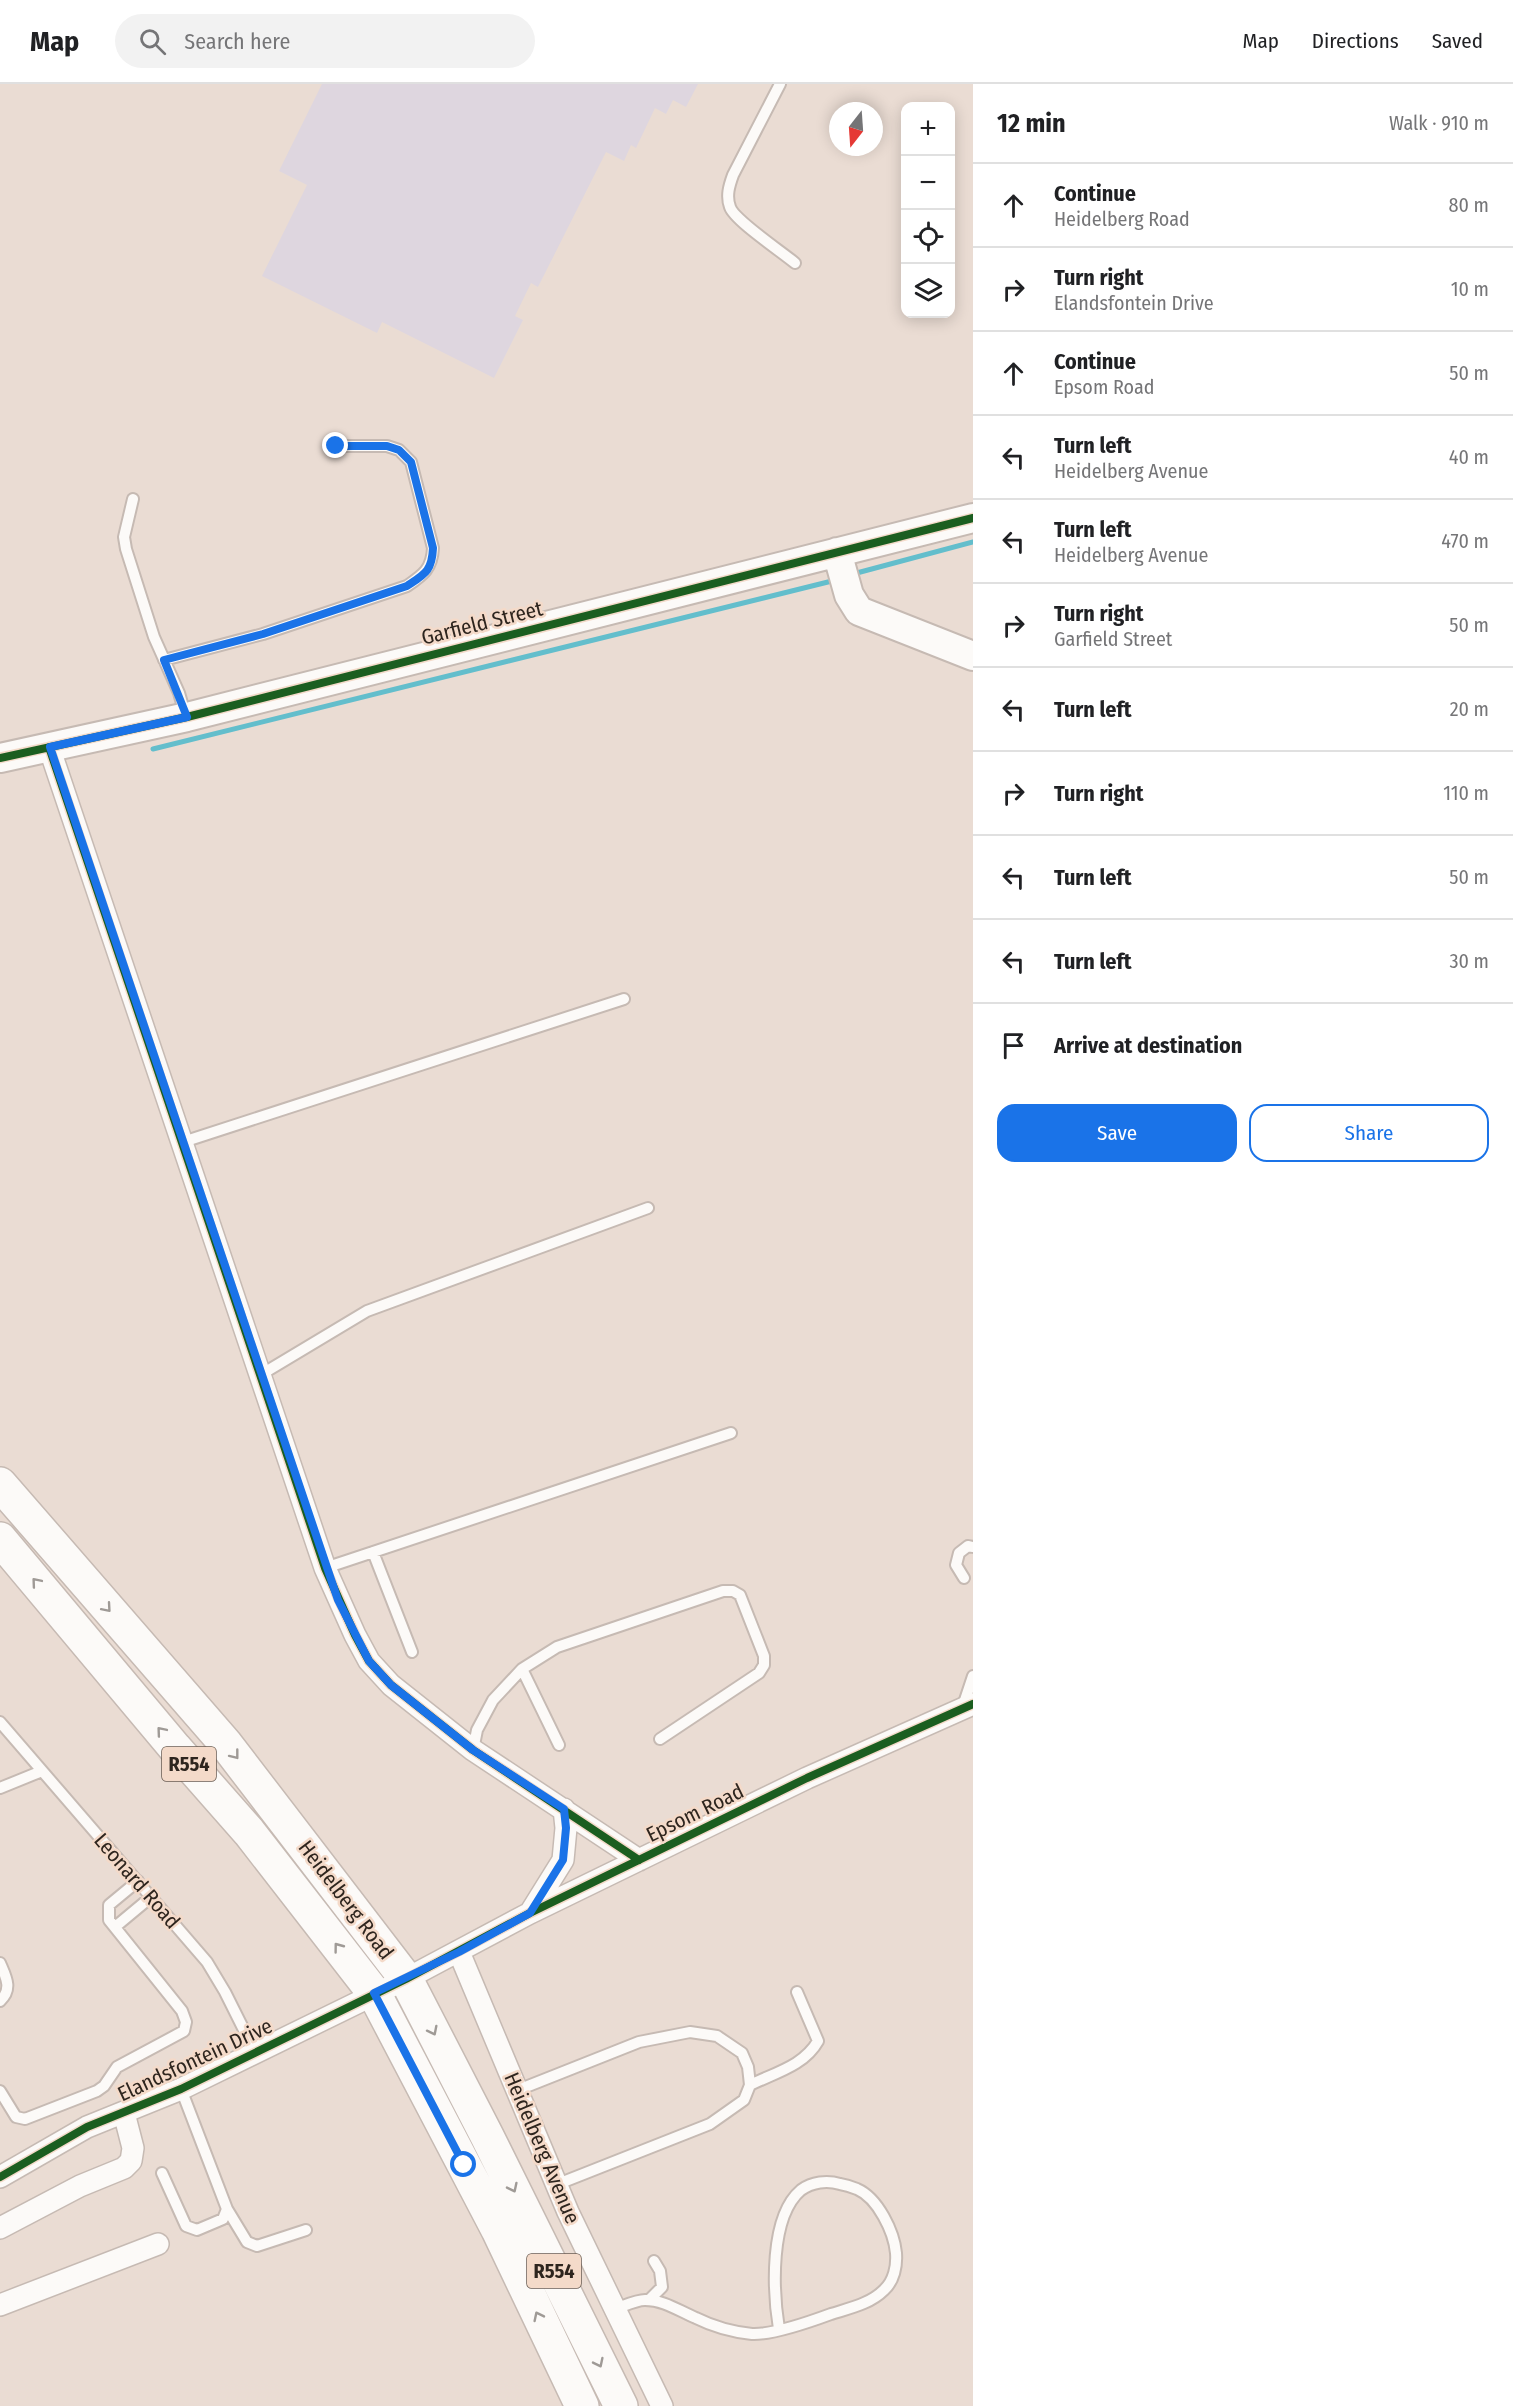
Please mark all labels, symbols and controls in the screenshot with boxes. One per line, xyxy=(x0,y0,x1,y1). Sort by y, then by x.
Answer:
search box xyxy=(115,14,535,68)
text: Map xyxy=(30,25,79,58)
icon: search xyxy=(136,25,169,58)
text: Search here xyxy=(184,28,290,55)
text: Map xyxy=(1242,28,1279,54)
text: Directions xyxy=(1312,28,1399,54)
text: Saved xyxy=(1432,28,1483,54)
north arrow xyxy=(829,102,883,156)
map controls xyxy=(901,102,955,318)
button: + xyxy=(901,102,955,156)
text: 12 min xyxy=(997,108,1066,139)
text: Walk · 910 m xyxy=(1389,111,1489,135)
button: − xyxy=(901,156,955,210)
text: Continue xyxy=(1054,180,1136,207)
icon: ahead xyxy=(997,189,1030,222)
text: 80 m xyxy=(1449,193,1489,217)
text: Heidelberg Road xyxy=(1054,207,1190,231)
button: locate xyxy=(901,210,955,264)
button: layers xyxy=(901,264,955,318)
text: Turn right xyxy=(1054,264,1143,291)
icon: right xyxy=(997,273,1030,306)
text: 10 m xyxy=(1451,277,1489,301)
text: Elandsfontein Drive xyxy=(1054,291,1214,315)
text: Continue xyxy=(1054,348,1136,375)
icon: ahead xyxy=(997,357,1030,390)
text: 50 m xyxy=(1449,361,1489,385)
text: Epsom Road xyxy=(1054,375,1154,399)
route end xyxy=(322,432,348,458)
text: Turn left xyxy=(1054,432,1132,459)
icon: left xyxy=(997,441,1030,474)
text: 40 m xyxy=(1449,445,1489,469)
text: Heidelberg Avenue xyxy=(1054,459,1208,483)
text: Turn left xyxy=(1054,516,1132,543)
icon: left xyxy=(997,525,1030,558)
text: 470 m xyxy=(1441,529,1489,553)
text: Heidelberg Avenue xyxy=(1054,543,1208,567)
street label: Garfield Street xyxy=(419,595,546,651)
text: Turn right xyxy=(1054,600,1143,627)
icon: right xyxy=(997,609,1030,642)
text: 50 m xyxy=(1449,613,1489,637)
text: Garfield Street xyxy=(1054,627,1172,651)
icon: left xyxy=(997,693,1030,726)
text: Turn left xyxy=(1054,696,1132,723)
text: 20 m xyxy=(1450,697,1489,721)
icon: right xyxy=(997,777,1030,810)
text: Turn right xyxy=(1054,780,1143,807)
text: 110 m xyxy=(1443,781,1489,805)
icon: left xyxy=(997,861,1030,894)
text: Turn left xyxy=(1054,864,1132,891)
text: 50 m xyxy=(1449,865,1489,889)
icon: left xyxy=(997,945,1030,978)
text: Turn left xyxy=(1054,948,1132,975)
text: 30 m xyxy=(1449,949,1489,973)
icon: arrive xyxy=(997,1029,1030,1062)
text: Arrive at destination xyxy=(1054,1032,1242,1059)
button: Save xyxy=(997,1104,1237,1162)
button: Share xyxy=(1249,1104,1489,1162)
one-way arrow xyxy=(32,1578,43,1589)
one-way arrow xyxy=(100,1601,111,1611)
one-way arrow xyxy=(157,1727,168,1738)
road number: R554 xyxy=(162,1747,216,1781)
one-way arrow xyxy=(227,1748,238,1759)
street label: Epsom Road xyxy=(642,1778,748,1848)
street label: Leonard Road xyxy=(88,1828,186,1934)
street label: Heidelberg Road xyxy=(293,1835,399,1965)
one-way arrow xyxy=(334,1943,345,1954)
street label: Elandsfontein Drive xyxy=(113,2013,277,2107)
one-way arrow xyxy=(426,2025,437,2035)
street label: Heidelberg Avenue xyxy=(498,2068,586,2228)
route start xyxy=(450,2151,476,2177)
one-way arrow xyxy=(506,2182,517,2192)
road number: R554 xyxy=(527,2254,581,2288)
one-way arrow xyxy=(534,2311,546,2322)
one-way arrow xyxy=(592,2356,604,2367)

